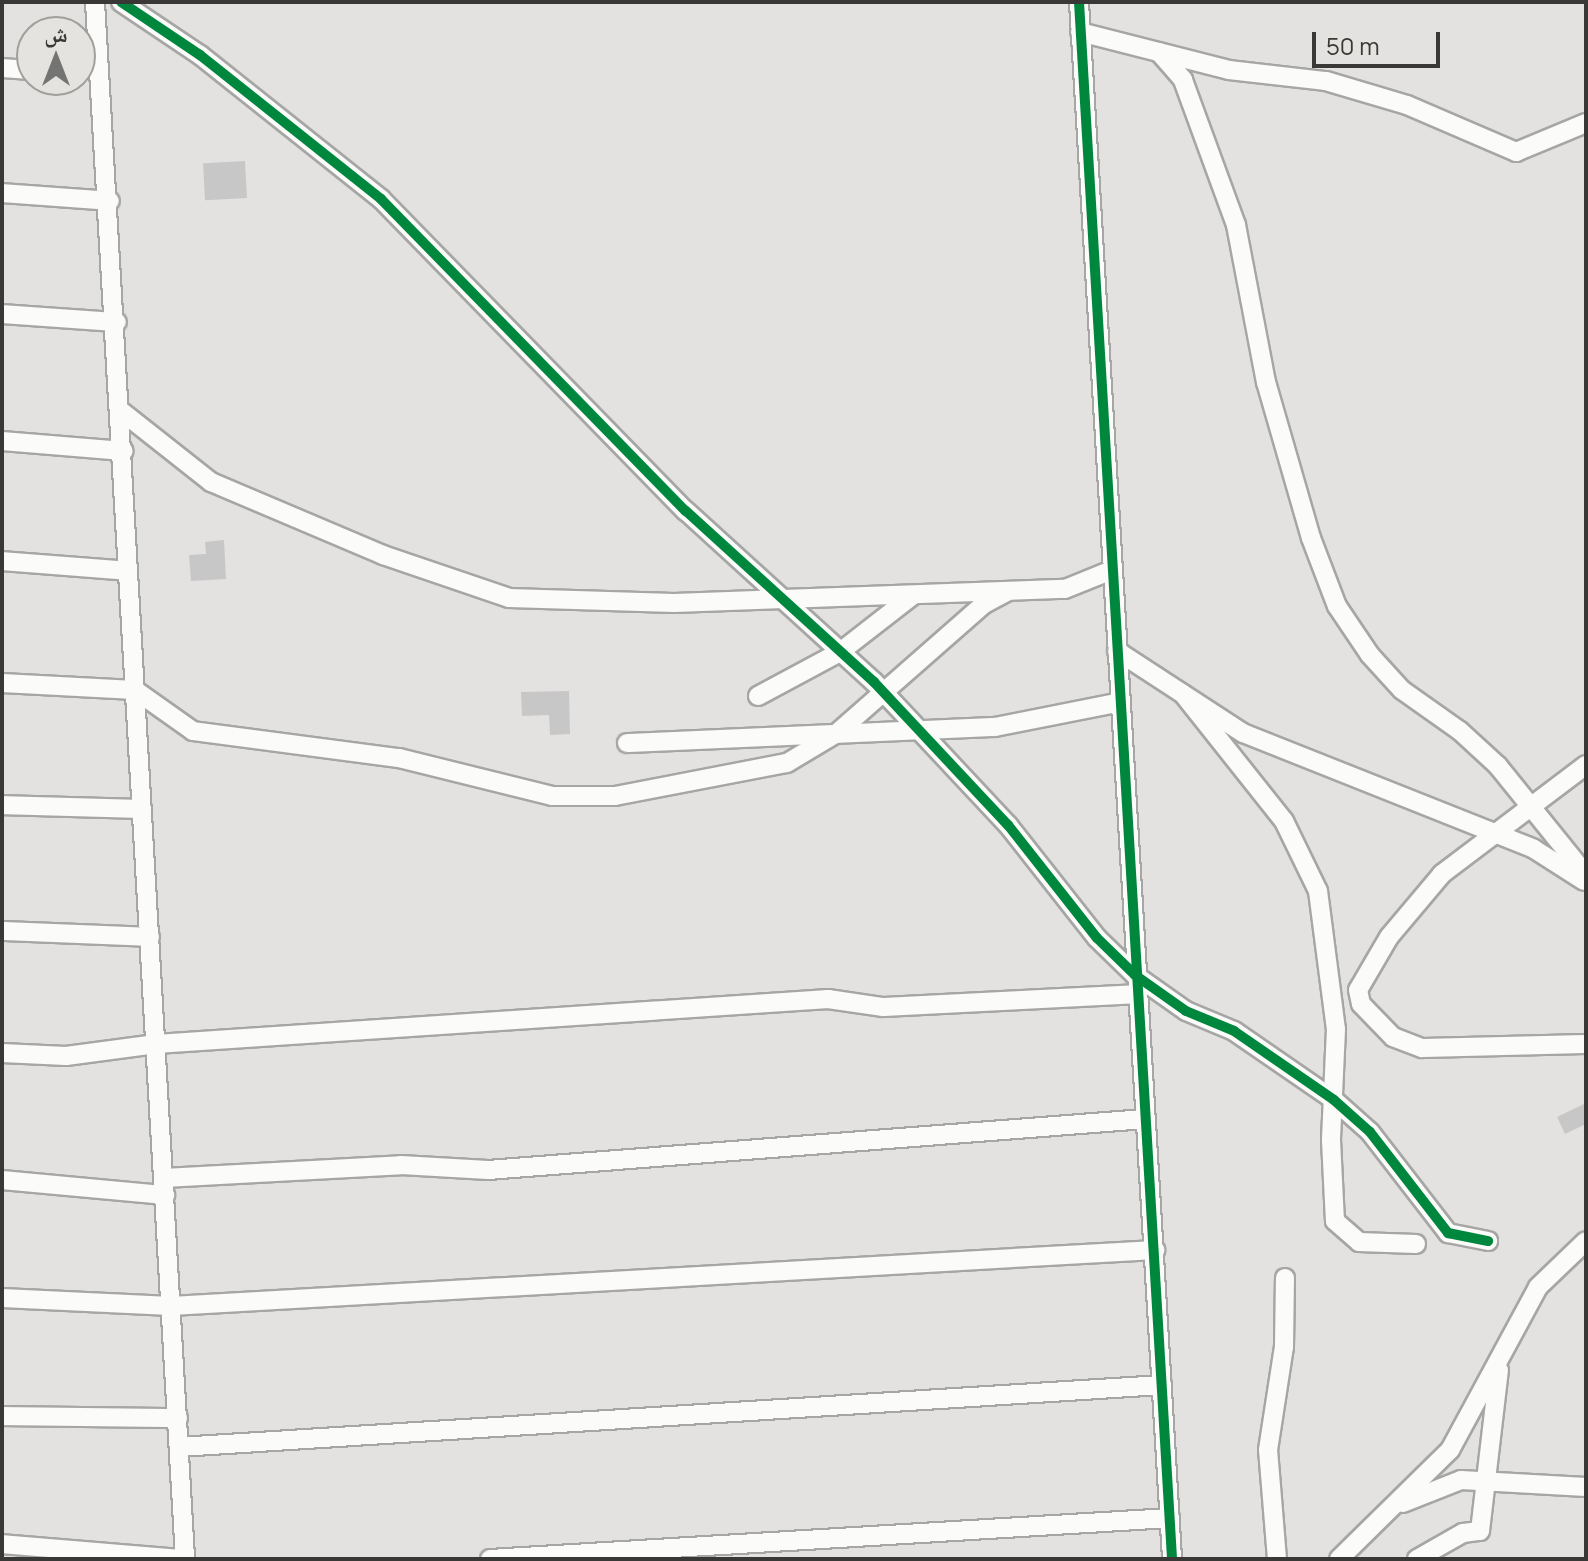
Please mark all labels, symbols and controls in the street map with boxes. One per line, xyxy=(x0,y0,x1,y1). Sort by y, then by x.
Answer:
north arrow xyxy=(16,16,96,96)
scale bar xyxy=(1316,16,1444,66)
text: ش xyxy=(44,19,68,49)
text: 50 m xyxy=(1326,29,1380,62)

